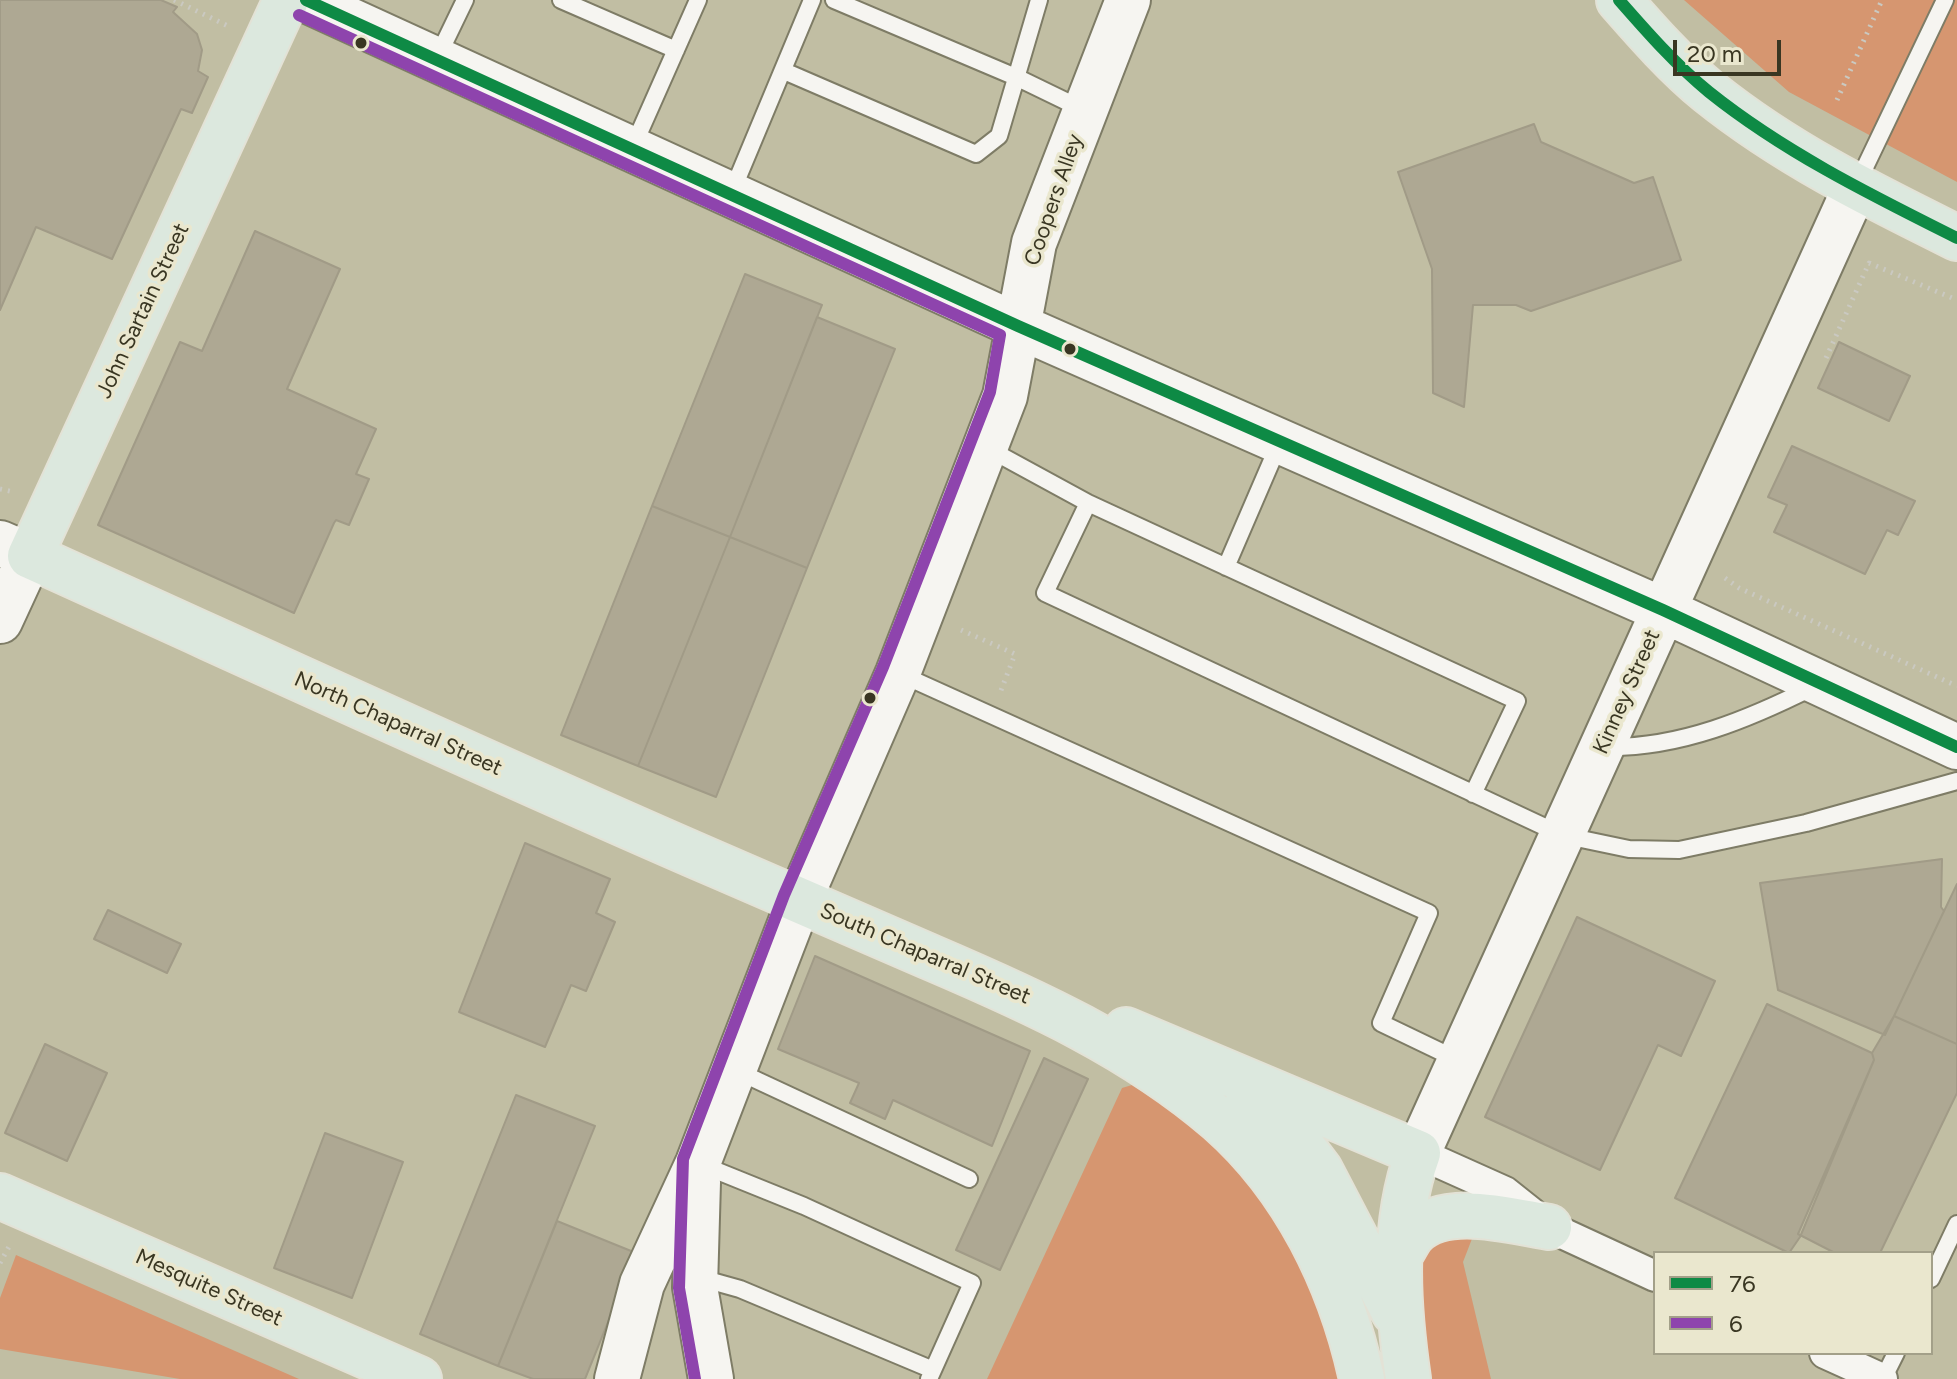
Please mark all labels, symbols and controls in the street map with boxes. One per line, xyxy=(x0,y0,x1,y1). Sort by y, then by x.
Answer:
scale bar xyxy=(1677,24,1785,74)
unlabelled marker xyxy=(353,35,369,51)
text: 20 m xyxy=(1687,39,1742,68)
street label: Coopers Alley xyxy=(1019,131,1089,269)
street label: John Sartain Street xyxy=(91,219,195,403)
unlabelled marker xyxy=(1062,341,1078,357)
street label: Kinney Street xyxy=(1588,626,1666,758)
street label: North Chaparral Street xyxy=(290,666,506,782)
unlabelled marker xyxy=(862,690,878,706)
street label: South Chaparral Street xyxy=(816,898,1034,1010)
street label: Mesquite Street xyxy=(131,1244,287,1332)
legend xyxy=(1653,1251,1933,1355)
text: 76 xyxy=(1729,1269,1755,1298)
text: 6 xyxy=(1729,1309,1743,1338)

